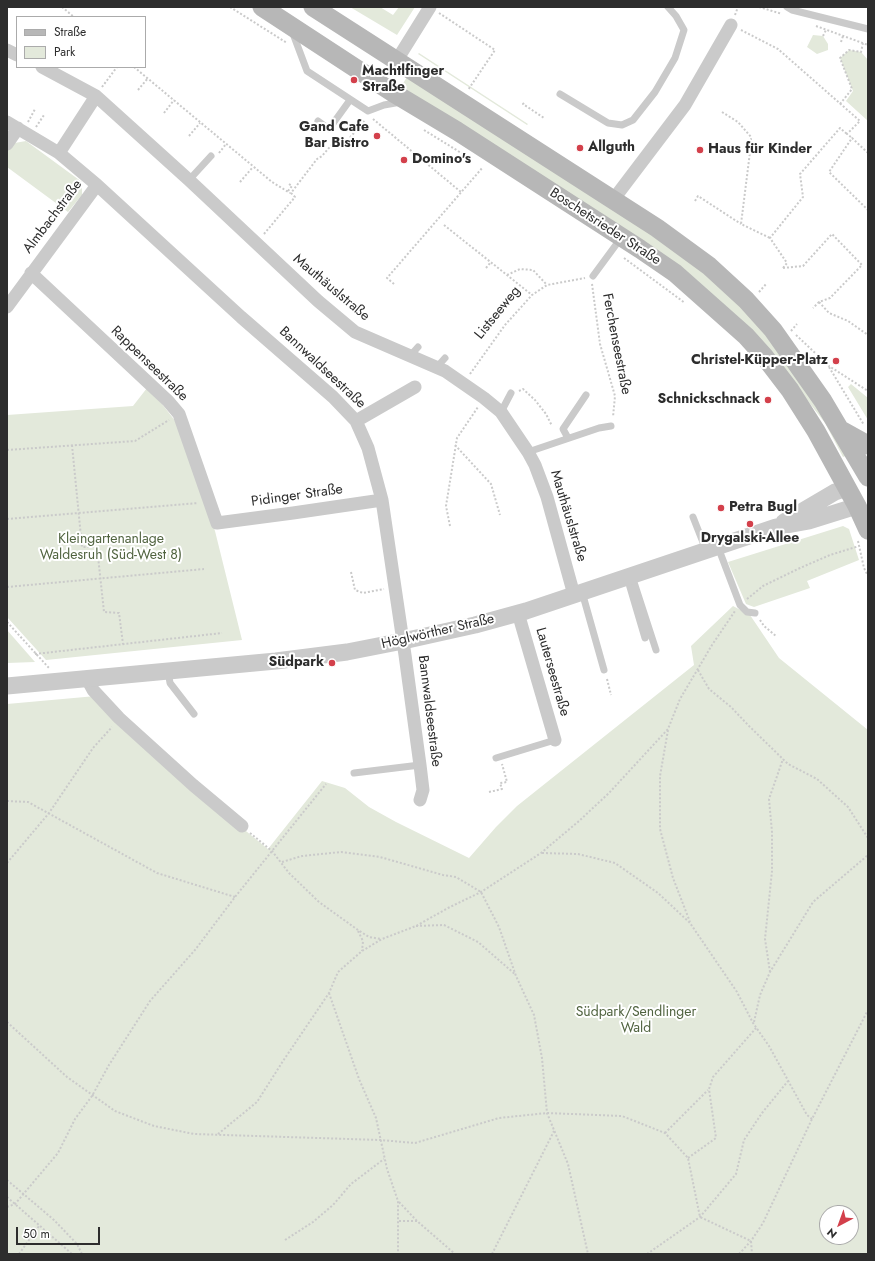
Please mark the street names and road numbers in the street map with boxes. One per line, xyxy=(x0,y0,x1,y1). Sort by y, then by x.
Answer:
street label: Almbachstraße xyxy=(20,177,86,257)
street label: Boschetsrieder Straße xyxy=(546,185,664,269)
street label: Mauthäuslstraße xyxy=(289,251,373,325)
street label: Listseeweg xyxy=(472,283,524,343)
street label: Ferchenseestraße xyxy=(598,292,634,396)
street label: Rappenseestraße xyxy=(107,323,191,405)
street label: Bannwaldseestraße xyxy=(275,324,369,412)
street label: Mauthäuslstraße xyxy=(546,468,590,564)
street label: Pidinger Straße xyxy=(250,481,344,511)
street label: Höglwörther Straße xyxy=(380,611,496,653)
street label: Lauterseestraße xyxy=(531,626,573,718)
street label: Bannwaldseestraße xyxy=(414,654,444,768)

